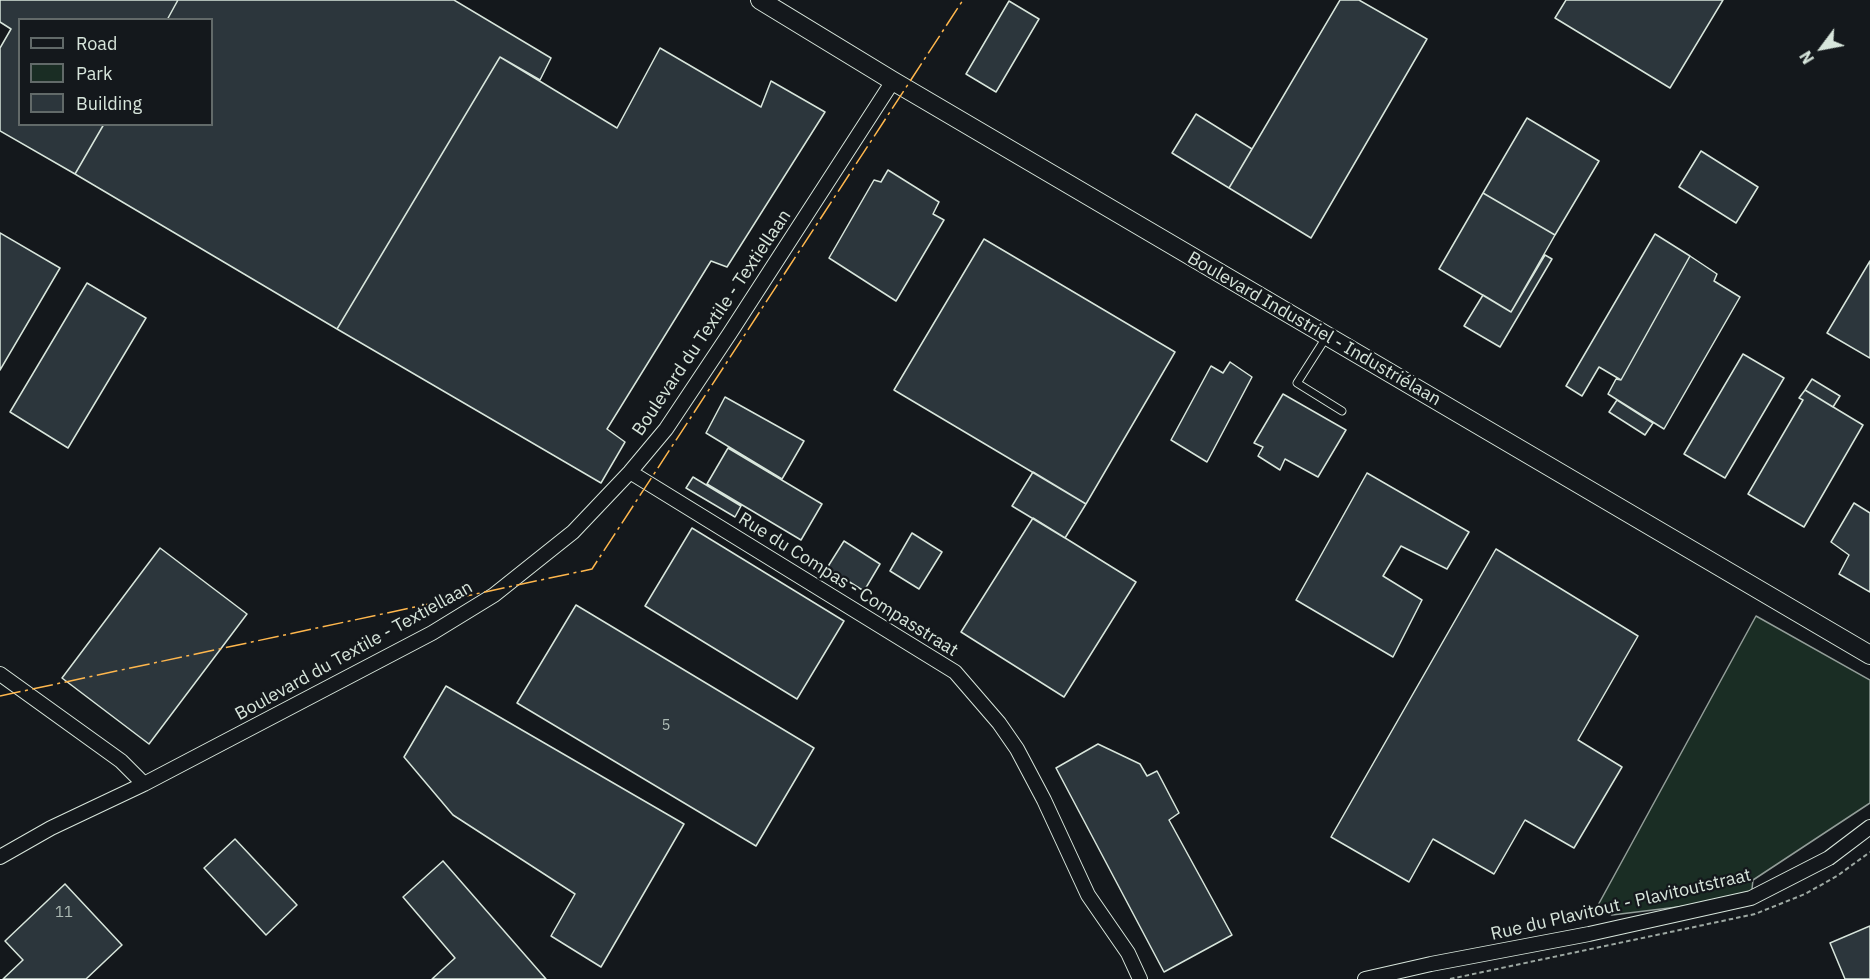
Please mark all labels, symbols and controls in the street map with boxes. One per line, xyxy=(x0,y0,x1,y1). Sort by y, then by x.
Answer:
legend xyxy=(18,18,213,126)
north arrow xyxy=(1792,18,1852,78)
text: Road xyxy=(76,32,117,55)
text: N xyxy=(1795,47,1818,68)
text: Park xyxy=(76,62,112,85)
text: Building xyxy=(76,92,142,115)
street label: Boulevard du Textile - Textiellaan xyxy=(628,206,796,440)
street label: Boulevard Industriel - Industriélaan xyxy=(1183,247,1445,411)
street label: Rue du Compas - Compasstraat xyxy=(734,508,962,662)
street label: Boulevard du Textile - Textiellaan xyxy=(232,577,476,725)
house number: 5 xyxy=(662,717,670,735)
street label: Rue du Plavitout - Plavitoutstraat xyxy=(1489,865,1753,945)
house number: 11 xyxy=(55,904,73,922)

